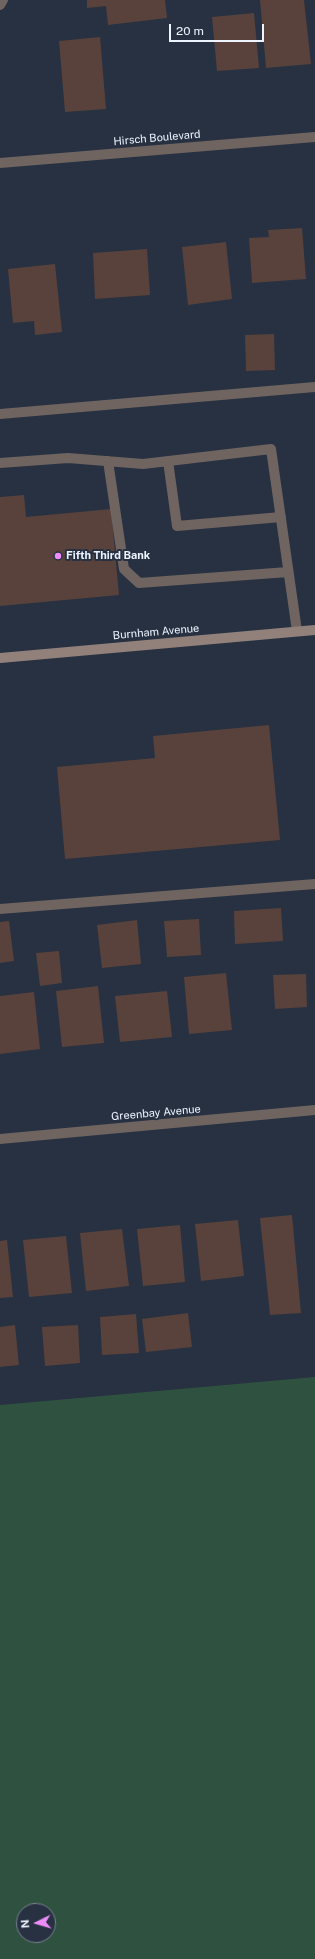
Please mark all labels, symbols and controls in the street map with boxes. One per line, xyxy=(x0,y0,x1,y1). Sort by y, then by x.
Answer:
scale bar xyxy=(171,16,266,42)
text: 20 m xyxy=(176,24,204,38)
street label: Hirsch Boulevard xyxy=(113,128,201,148)
place label: Fifth Third Bank xyxy=(66,549,150,563)
marker: Fifth Third Bank xyxy=(53,551,63,561)
street label: Burnham Avenue xyxy=(112,622,200,642)
street label: Greenbay Avenue xyxy=(111,1103,201,1123)
north arrow xyxy=(16,1903,56,1943)
text: N xyxy=(19,1919,31,1929)

